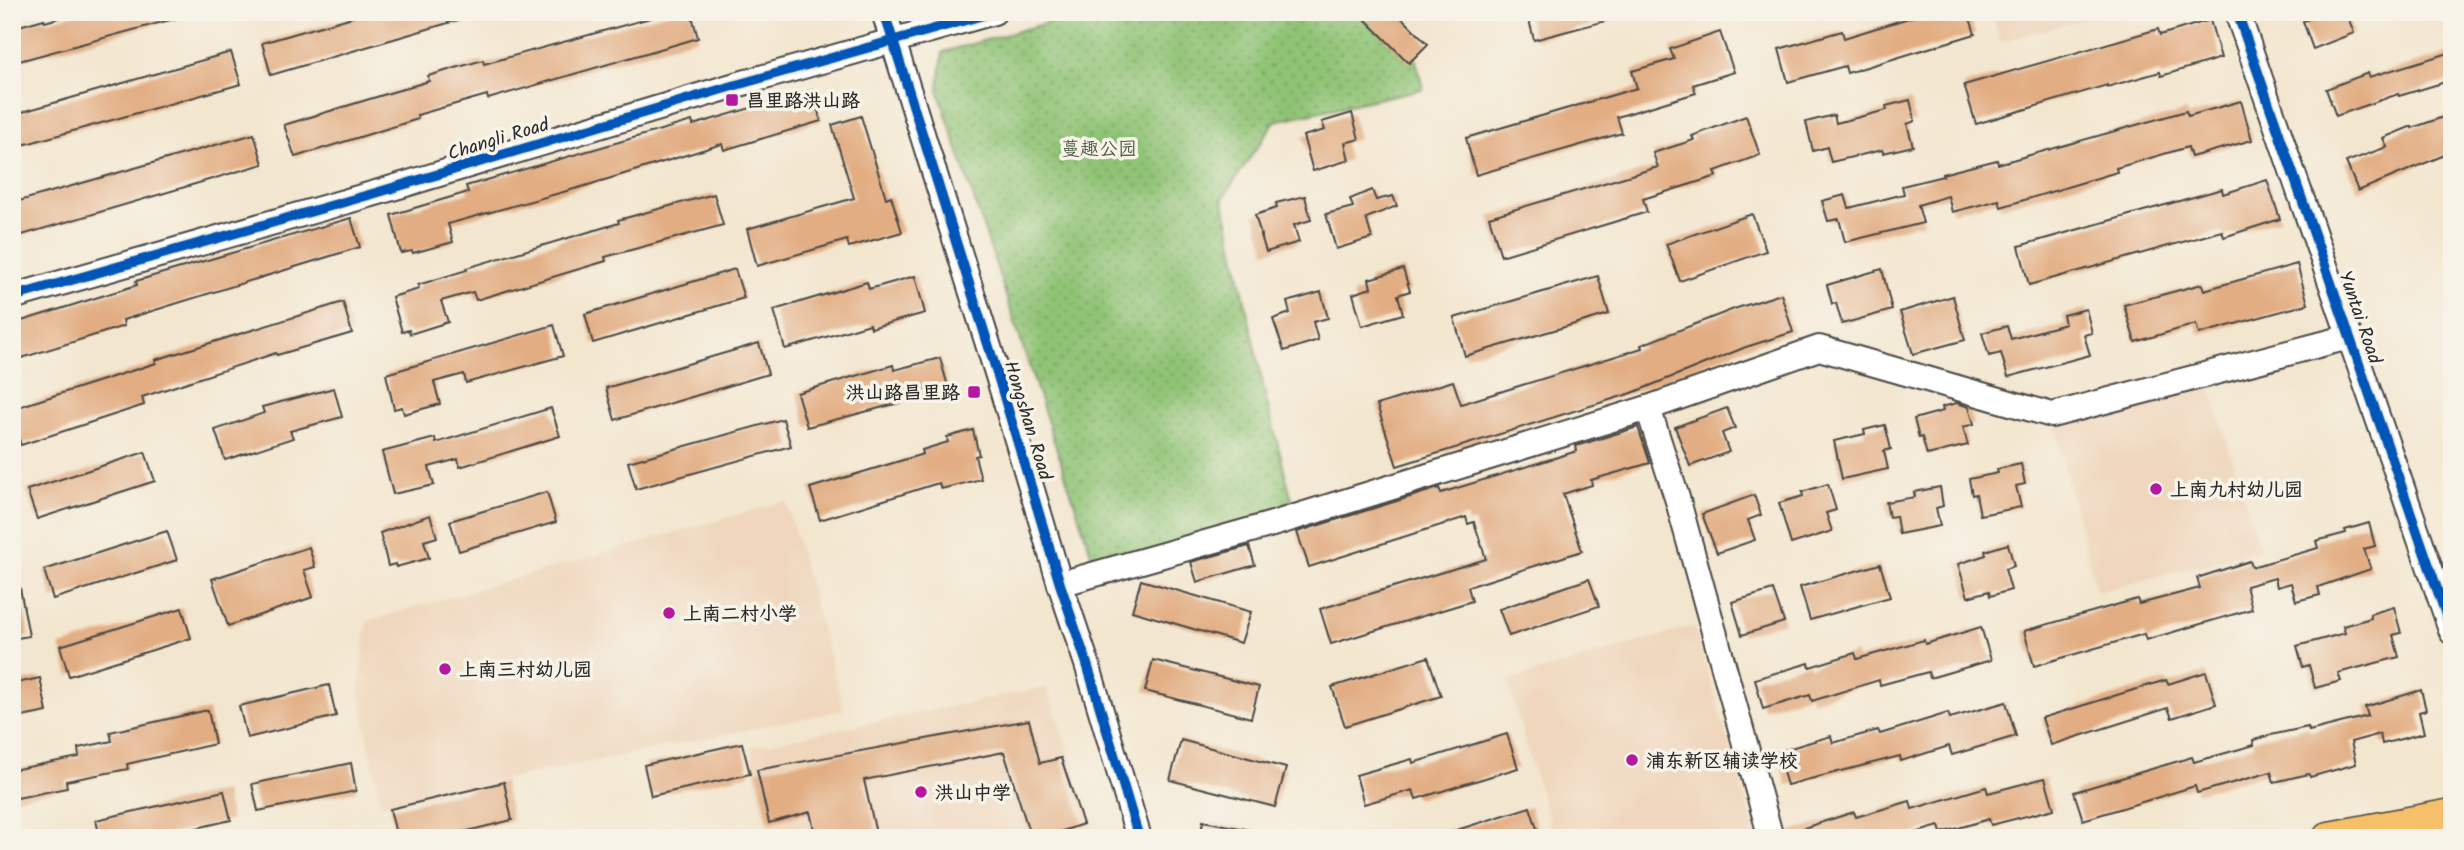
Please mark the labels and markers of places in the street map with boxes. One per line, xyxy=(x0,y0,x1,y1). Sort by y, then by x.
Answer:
place label: 昌里路洪山路 xyxy=(746,87,860,117)
marker: 昌里路洪山路 xyxy=(724,92,740,108)
place label: 洪山路昌里路 xyxy=(846,379,960,409)
marker: 洪山路昌里路 xyxy=(966,384,982,400)
place label: 上南九村幼儿园 xyxy=(2170,476,2303,506)
marker: 上南九村幼儿园 xyxy=(2148,481,2164,497)
place label: 上南二村小学 xyxy=(683,600,797,630)
marker: 上南二村小学 xyxy=(661,605,677,621)
place label: 上南三村幼儿园 xyxy=(459,656,592,686)
marker: 上南三村幼儿园 xyxy=(437,661,453,677)
place label: 浦东新区辅读学校 xyxy=(1646,747,1798,777)
marker: 浦东新区辅读学校 xyxy=(1624,752,1640,768)
place label: 洪山中学 xyxy=(935,779,1011,809)
marker: 洪山中学 xyxy=(913,784,929,800)

